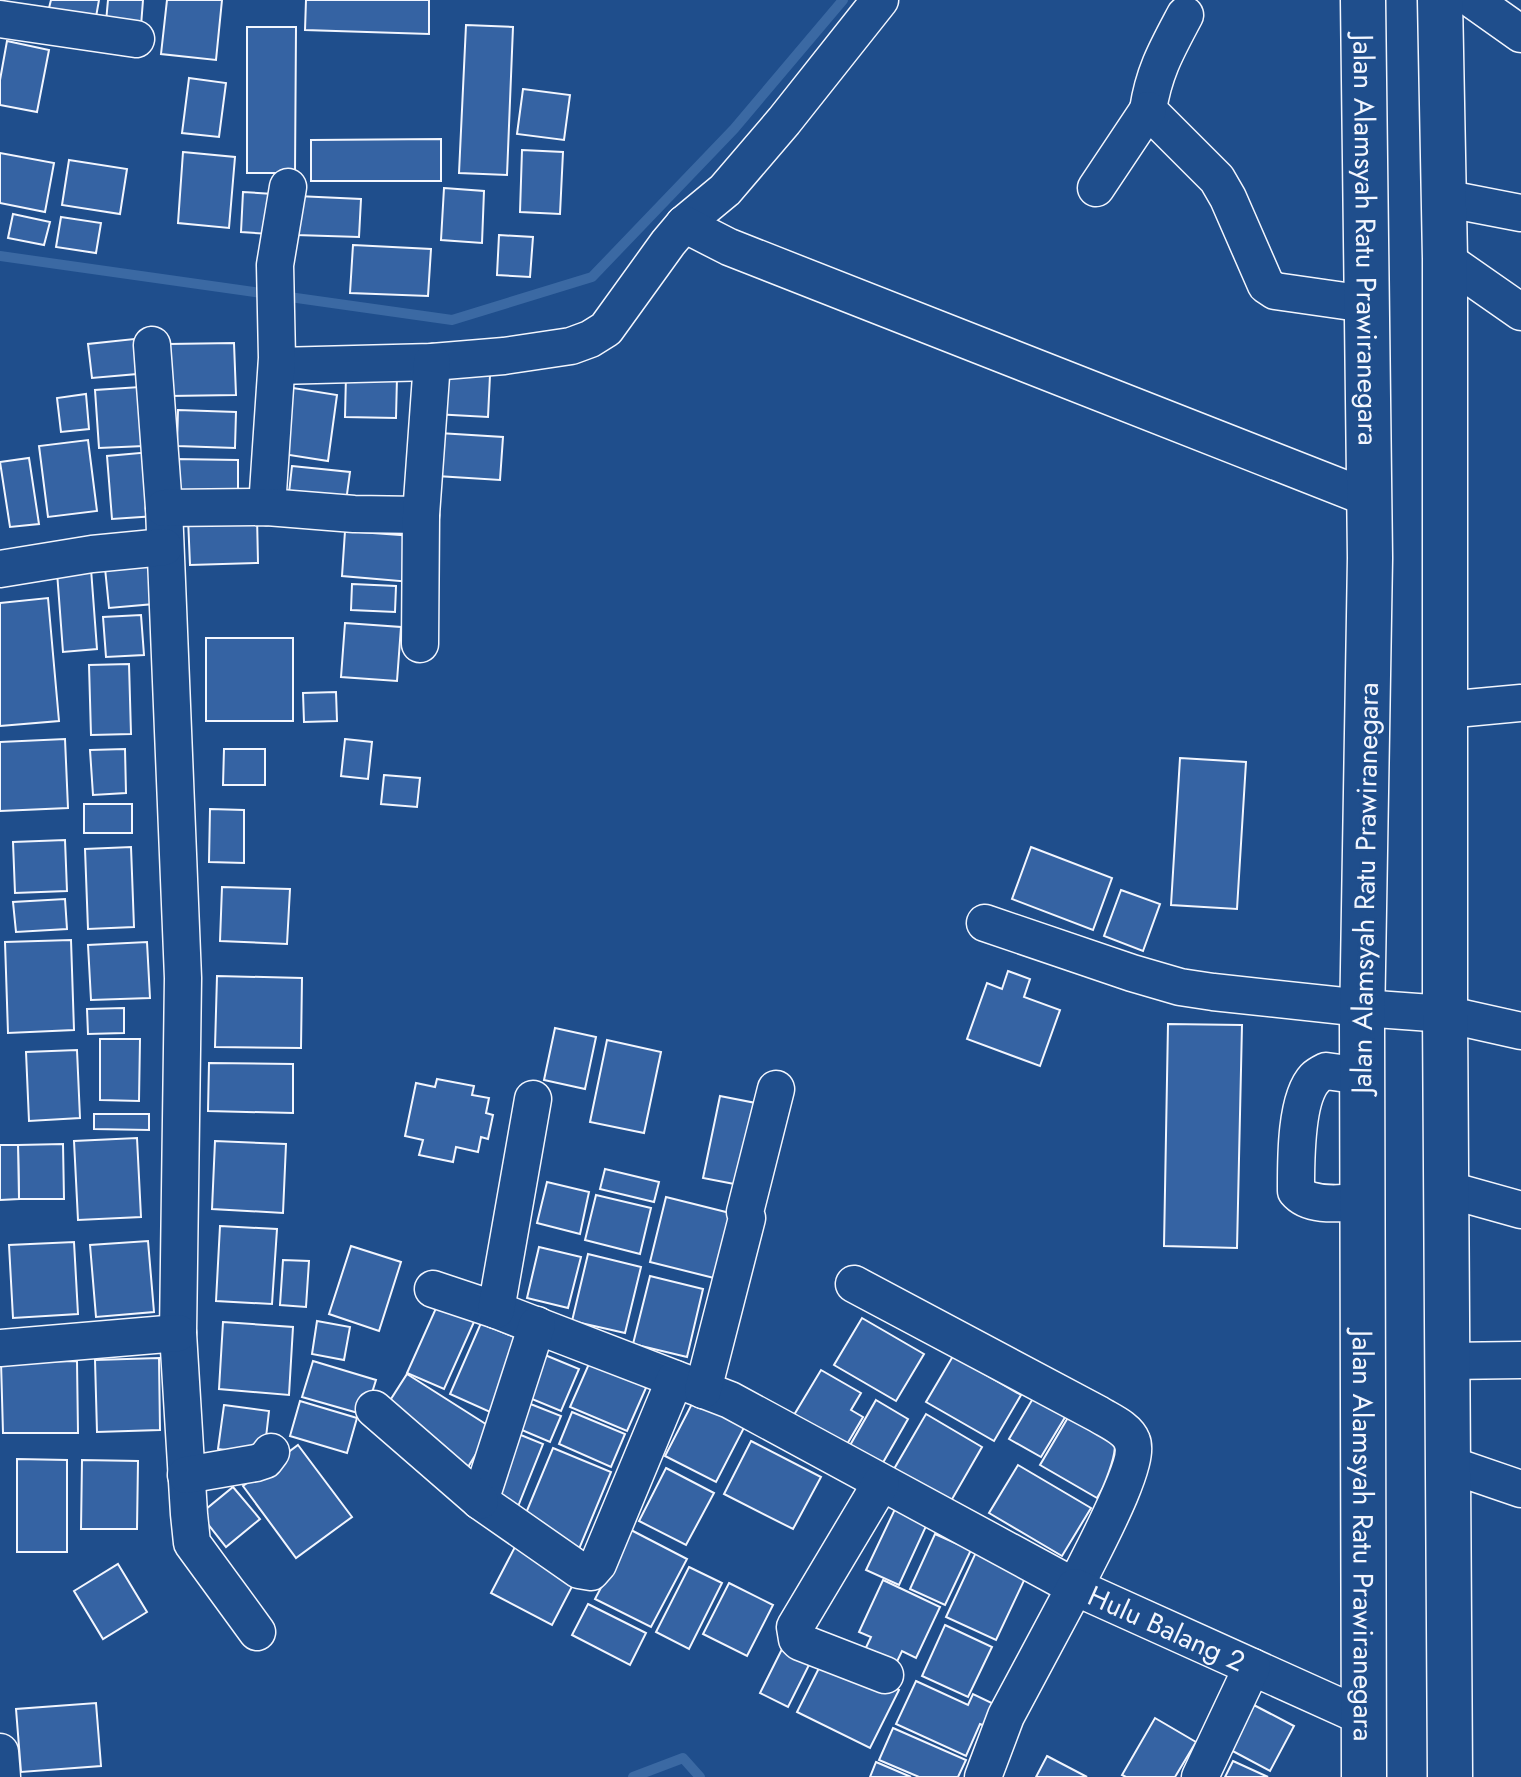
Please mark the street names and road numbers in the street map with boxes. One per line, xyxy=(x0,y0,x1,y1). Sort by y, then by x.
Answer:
street label: Jalan Alamsyah Ratu Prawiranegara xyxy=(1343,30,1389,446)
street label: Jalan Alamsyah Ratu Prawiranegara xyxy=(1341,682,1389,1098)
street label: Jalan Alamsyah Ratu Prawiranegara xyxy=(1342,1326,1384,1742)
street label: Hulu Balang 2 xyxy=(1081,1575,1252,1682)

